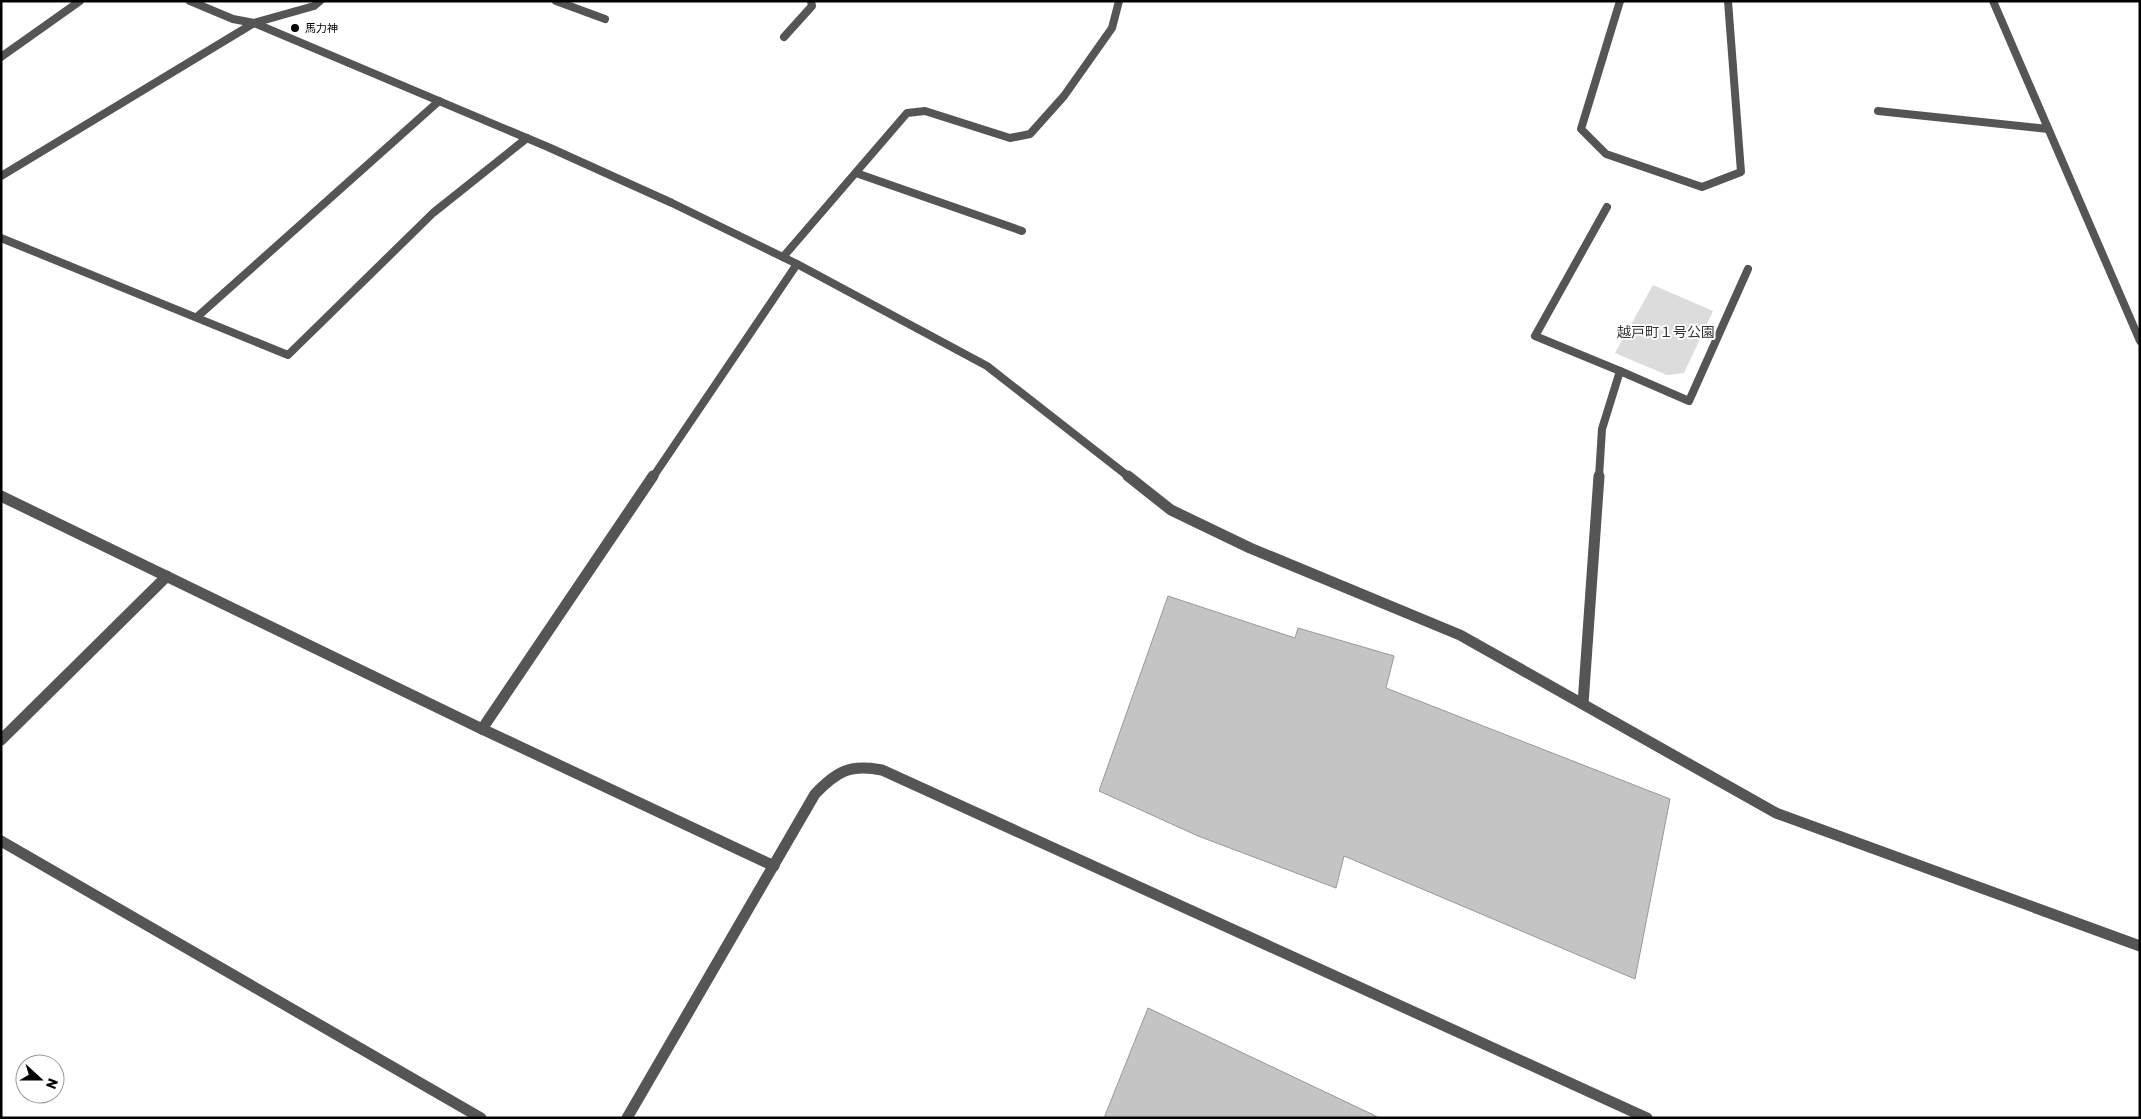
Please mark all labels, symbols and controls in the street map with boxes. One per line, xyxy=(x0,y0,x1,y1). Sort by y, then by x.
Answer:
marker: 馬力神 xyxy=(289,22,301,34)
place label: 馬力神 xyxy=(305,22,338,35)
park label: 越戸町１号公園 xyxy=(1617,324,1715,341)
north arrow xyxy=(15,1054,65,1104)
text: N xyxy=(42,1076,61,1091)

